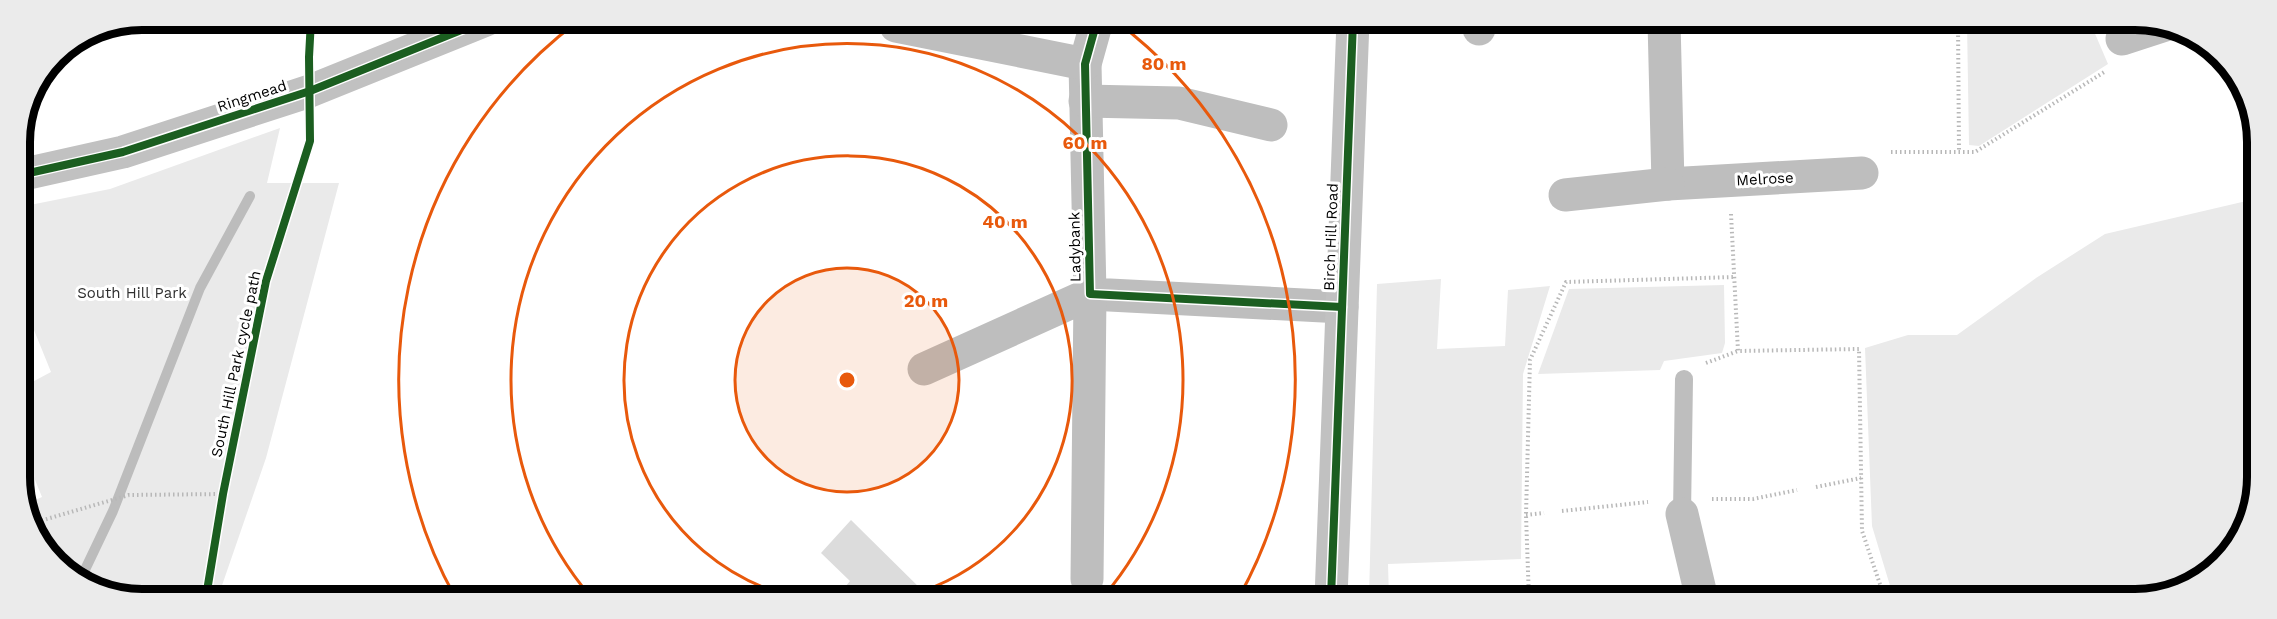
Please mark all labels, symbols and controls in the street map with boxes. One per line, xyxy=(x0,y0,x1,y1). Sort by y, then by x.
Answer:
text: 80 m xyxy=(1142,53,1186,74)
street label: Ringmead xyxy=(215,76,289,116)
text: 60 m xyxy=(1063,132,1107,153)
street label: Melrose xyxy=(1736,169,1794,189)
street label: Birch Hill Road xyxy=(1320,183,1342,291)
text: 40 m xyxy=(982,211,1028,232)
street label: Ladybank xyxy=(1065,211,1085,282)
street label: South Hill Park cycle path xyxy=(207,269,265,459)
park label: South Hill Park xyxy=(77,284,187,302)
text: 20 m xyxy=(904,290,948,311)
centre of rings xyxy=(837,370,857,390)

